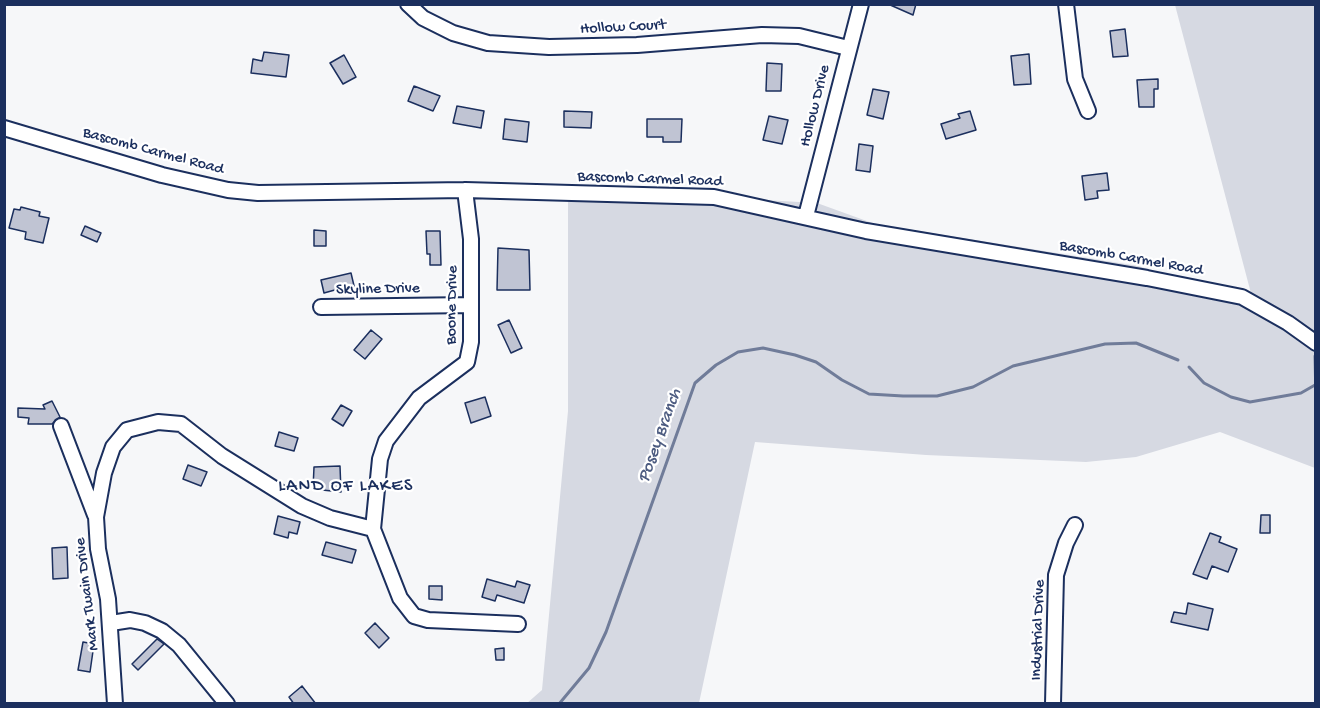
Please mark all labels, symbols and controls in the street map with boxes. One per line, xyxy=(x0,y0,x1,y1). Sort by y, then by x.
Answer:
street label: Hollow Court xyxy=(580,16,666,40)
street label: Hollow Drive xyxy=(797,63,835,149)
street label: Bascomb Carmel Road xyxy=(80,124,226,180)
street label: Bascomb Carmel Road xyxy=(577,168,723,192)
street label: Bascomb Carmel Road xyxy=(1058,237,1204,281)
street label: Boone Drive xyxy=(443,265,463,345)
street label: Skyline Drive xyxy=(336,280,420,300)
water label: Posey Branch xyxy=(634,386,688,486)
district label: LAND OF LAKES xyxy=(278,476,414,498)
street label: Mark Twain Drive xyxy=(72,536,104,652)
street label: Industrial Drive xyxy=(1028,579,1050,681)

